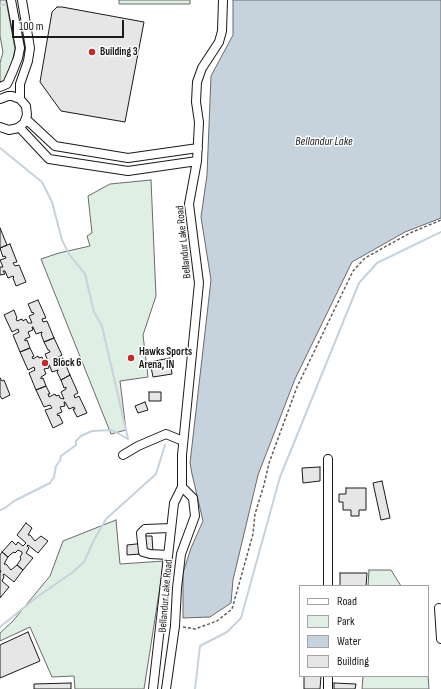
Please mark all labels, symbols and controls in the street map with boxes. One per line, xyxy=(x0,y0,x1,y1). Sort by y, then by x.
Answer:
scale bar xyxy=(14,12,126,38)
text: 100 m xyxy=(19,19,44,34)
place label: Building 3 xyxy=(100,45,138,59)
marker: Building 3 xyxy=(87,47,97,57)
water label: Bellandur Lake xyxy=(295,135,353,149)
street label: Bellandur Lake Road xyxy=(174,205,194,279)
place label: Hawks Sports Arena, IN xyxy=(139,345,192,371)
marker: Hawks Sports Arena, IN xyxy=(126,353,136,363)
place label: Block 6 xyxy=(53,356,81,370)
marker: Block 6 xyxy=(40,358,50,368)
street label: Bellandur Lake Road xyxy=(156,559,176,633)
legend xyxy=(299,585,429,677)
text: Road xyxy=(337,594,357,609)
text: Park xyxy=(337,614,355,629)
text: Water xyxy=(337,634,361,649)
text: Building xyxy=(337,654,369,669)

